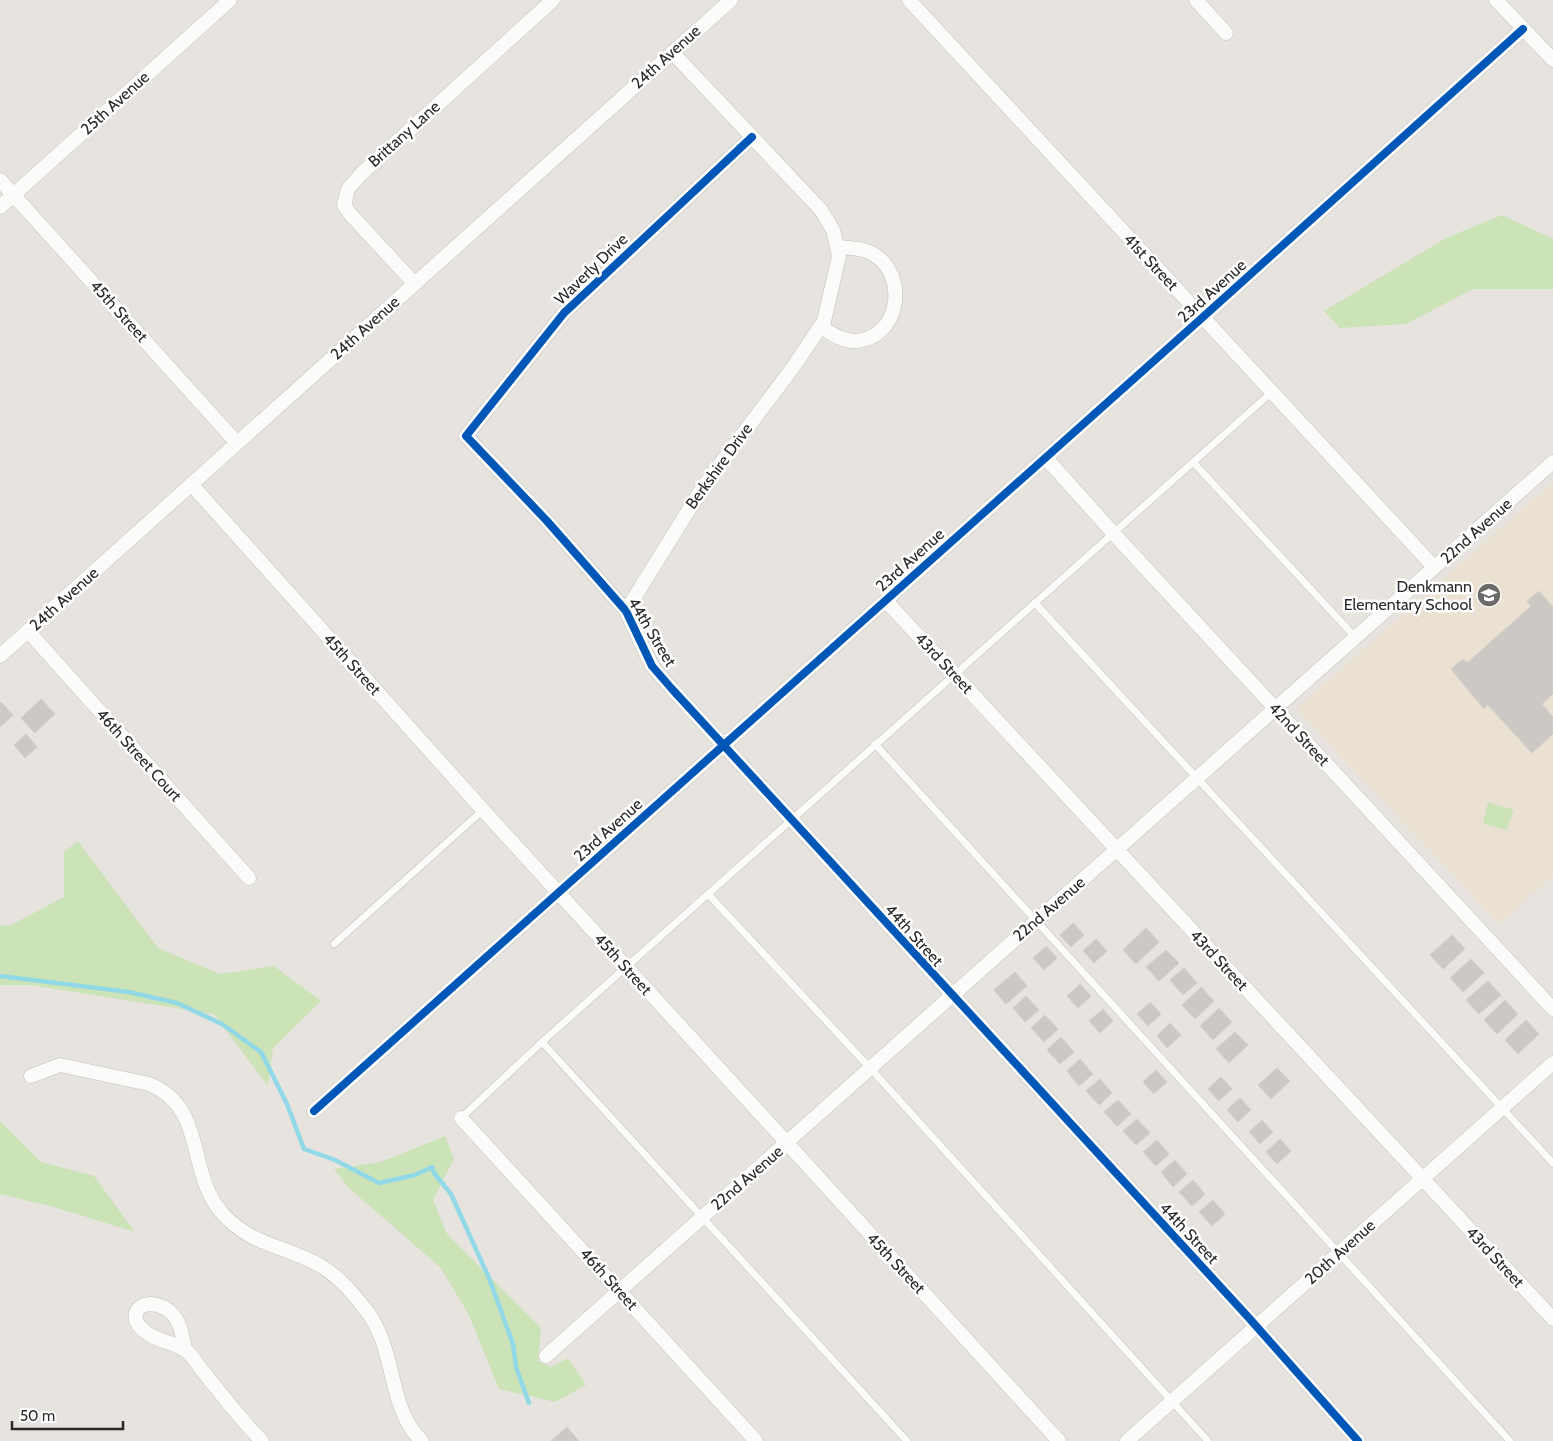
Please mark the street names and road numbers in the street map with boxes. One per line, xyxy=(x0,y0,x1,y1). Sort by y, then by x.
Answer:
street label: 24th Avenue xyxy=(628,21,704,93)
street label: 25th Avenue xyxy=(77,67,153,139)
street label: Brittany Lane xyxy=(364,97,444,171)
street label: Waverly Drive xyxy=(551,229,631,309)
street label: 41st Street xyxy=(1120,229,1183,295)
street label: 23rd Avenue xyxy=(1174,255,1250,327)
street label: 45th Street xyxy=(86,276,152,346)
street label: 24th Avenue xyxy=(327,292,403,364)
street label: Berkshire Drive xyxy=(682,419,756,513)
street label: 22nd Avenue xyxy=(1437,494,1515,568)
street label: 23rd Avenue xyxy=(872,524,948,596)
street label: 24th Avenue xyxy=(26,563,102,635)
street label: 44th Street xyxy=(624,594,680,671)
street label: 45th Street xyxy=(319,629,385,699)
street label: 43rd Street xyxy=(911,629,977,698)
street label: 42nd Street xyxy=(1265,698,1334,770)
street label: 46th Street Court xyxy=(92,705,186,806)
street label: 23rd Avenue xyxy=(570,794,646,866)
street label: 22nd Avenue xyxy=(1009,873,1089,945)
street label: 44th Street xyxy=(881,900,947,971)
street label: 43rd Street xyxy=(1186,926,1252,995)
street label: 45th Street xyxy=(590,929,656,999)
street label: 22nd Avenue xyxy=(707,1142,787,1214)
street label: 44th Street xyxy=(1156,1198,1223,1268)
street label: 20th Avenue xyxy=(1301,1216,1379,1288)
street label: 43rd Street xyxy=(1462,1223,1528,1292)
street label: 45th Street xyxy=(863,1228,930,1298)
street label: 46th Street xyxy=(576,1244,642,1314)

